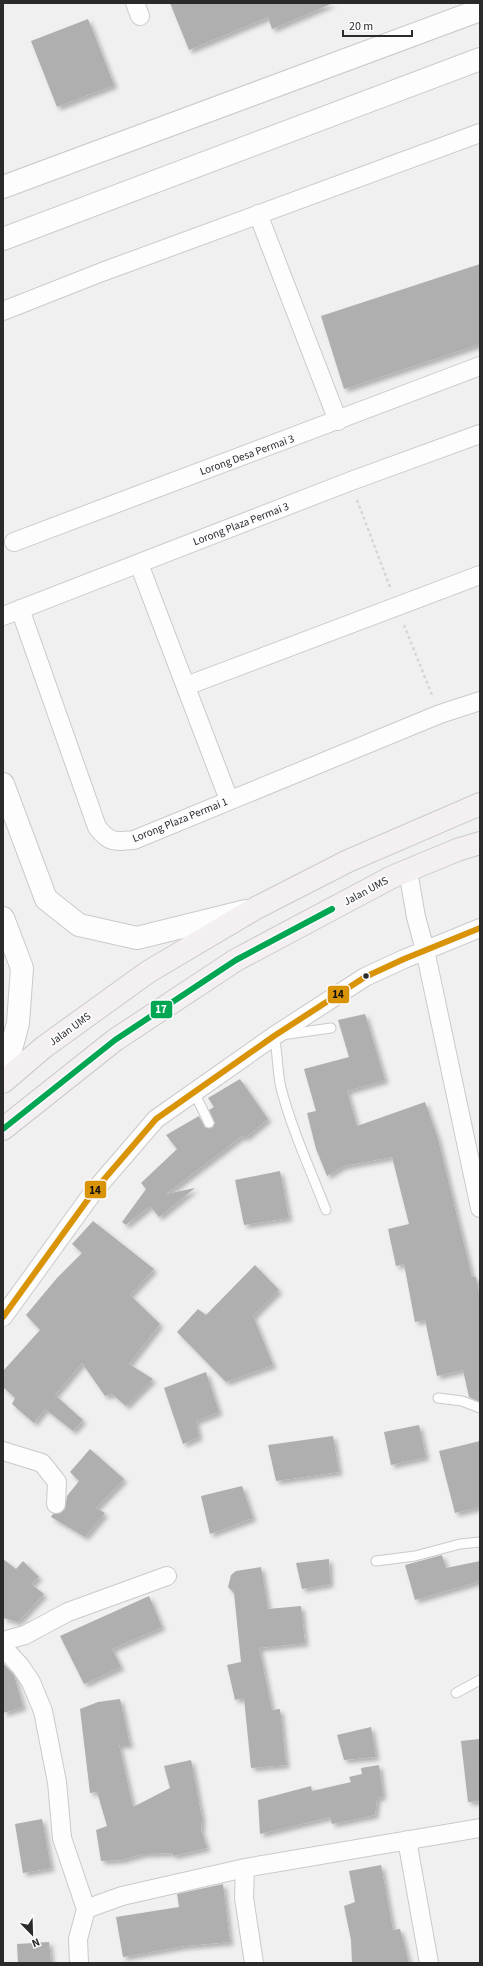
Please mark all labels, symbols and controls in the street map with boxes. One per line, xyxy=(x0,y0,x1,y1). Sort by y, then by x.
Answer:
scale bar xyxy=(343,12,412,38)
text: 20 m xyxy=(349,18,373,35)
street label: Lorong Desa Permai 3 xyxy=(198,431,296,479)
street label: Lorong Plaza Permai 3 xyxy=(191,499,291,549)
street label: Lorong Plaza Permai 1 xyxy=(130,794,230,846)
street label: Jalan UMS xyxy=(341,873,391,909)
unlabelled marker xyxy=(361,971,371,981)
line badge: 14 xyxy=(327,985,350,1004)
text: 14 xyxy=(332,987,344,1002)
line badge: 17 xyxy=(150,1000,173,1019)
text: 17 xyxy=(155,1002,167,1017)
street label: Jalan UMS xyxy=(46,1009,94,1049)
line badge: 14 xyxy=(84,1180,107,1199)
text: 14 xyxy=(89,1183,101,1198)
north arrow xyxy=(12,1914,52,1954)
text: N xyxy=(29,1934,42,1951)

